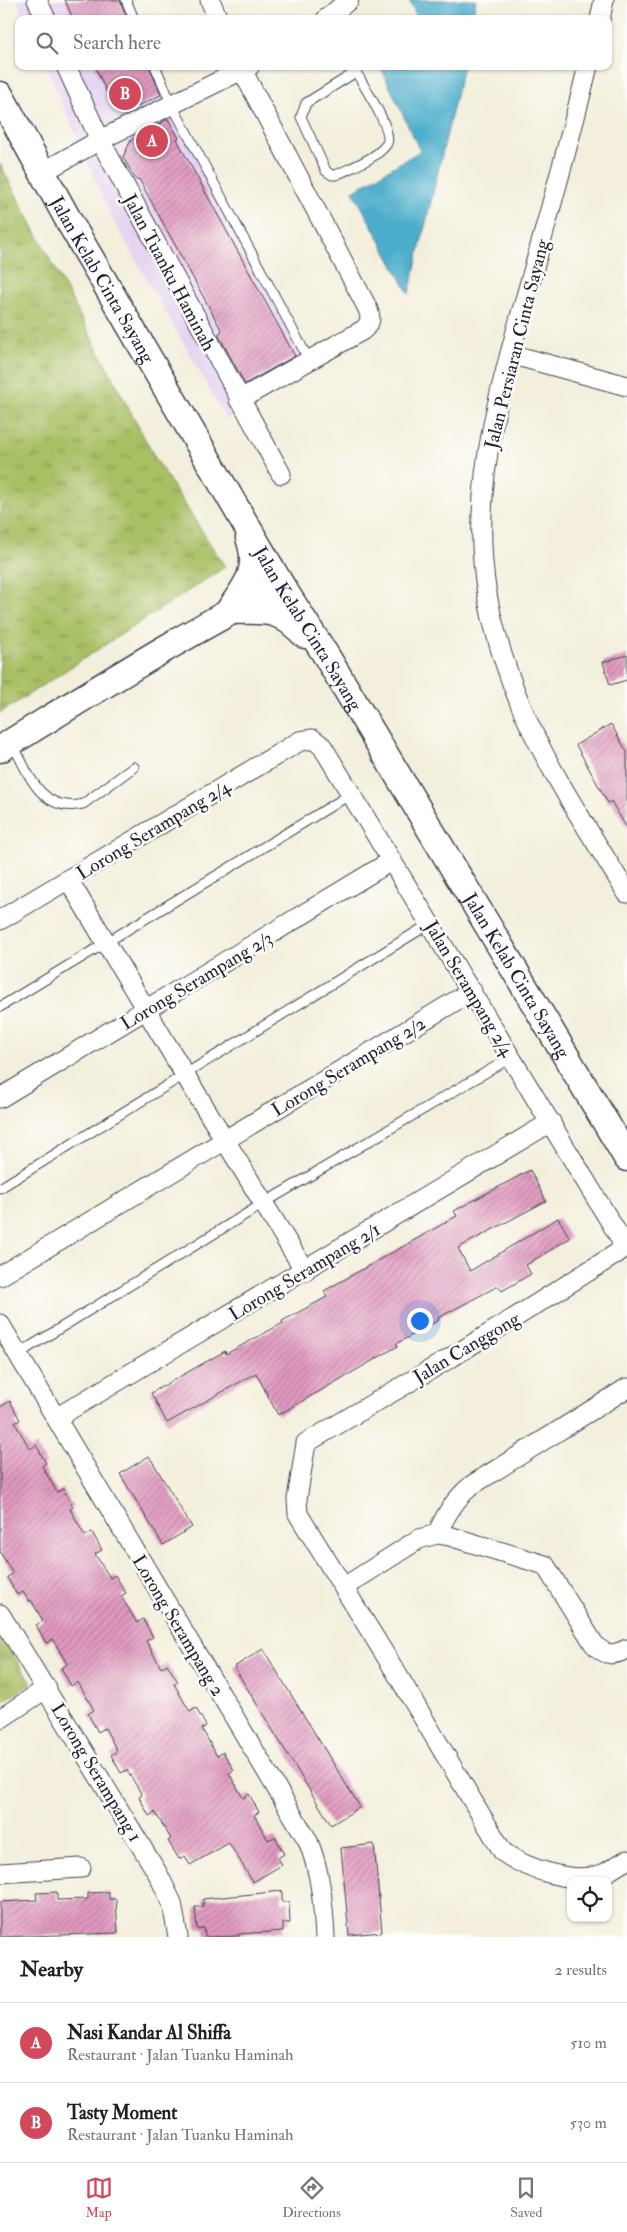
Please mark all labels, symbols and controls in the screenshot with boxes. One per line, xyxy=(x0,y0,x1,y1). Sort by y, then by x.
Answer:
search box xyxy=(15,15,612,70)
icon: search xyxy=(33,29,61,57)
text: Search here xyxy=(73,31,161,55)
pin: B xyxy=(109,75,141,113)
pin: A xyxy=(136,122,168,160)
street label: Jalan Tuanku Haminah xyxy=(117,189,221,355)
street label: Jalan Kelab Cinta Sayang xyxy=(44,191,160,368)
street label: Jalan Persiaran Cinta Sayang xyxy=(479,236,555,453)
street label: Jalan Kelab Cinta Sayang xyxy=(248,541,368,716)
street label: Lorong Serampang 2/4 xyxy=(72,774,236,886)
street label: Jalan Kelab Cinta Sayang xyxy=(457,888,576,1063)
street label: Jalan Serampang 2/4 xyxy=(418,915,520,1062)
street label: Lorong Serampang 2/3 xyxy=(116,926,277,1037)
street label: Lorong Serampang 2/2 xyxy=(267,1011,430,1123)
street label: Lorong Serampang 2/1 xyxy=(224,1217,385,1327)
street label: Jalan Canggong xyxy=(408,1306,525,1390)
your location xyxy=(407,1308,433,1334)
street label: Lorong Serampang 2 xyxy=(126,1551,230,1701)
street label: Lorong Serampang 1 xyxy=(44,1699,147,1847)
map controls xyxy=(567,1877,612,1922)
button: locate xyxy=(567,1877,612,1922)
text: Nearby xyxy=(20,1956,83,1983)
text: 2 results xyxy=(554,1960,607,1980)
text: Nasi Kandar Al Shiffa xyxy=(67,2021,231,2045)
text: A xyxy=(31,2033,41,2053)
text: 510 m xyxy=(570,2033,607,2053)
text: Restaurant · Jalan Tuanku Haminah xyxy=(67,2045,293,2065)
text: Tasty Moment xyxy=(67,2101,177,2125)
text: B xyxy=(31,2113,41,2133)
text: 530 m xyxy=(570,2113,607,2133)
text: Restaurant · Jalan Tuanku Haminah xyxy=(67,2125,293,2145)
tab: Map xyxy=(85,2174,113,2221)
tab: Directions xyxy=(282,2174,341,2221)
tab: Saved xyxy=(510,2174,542,2221)

